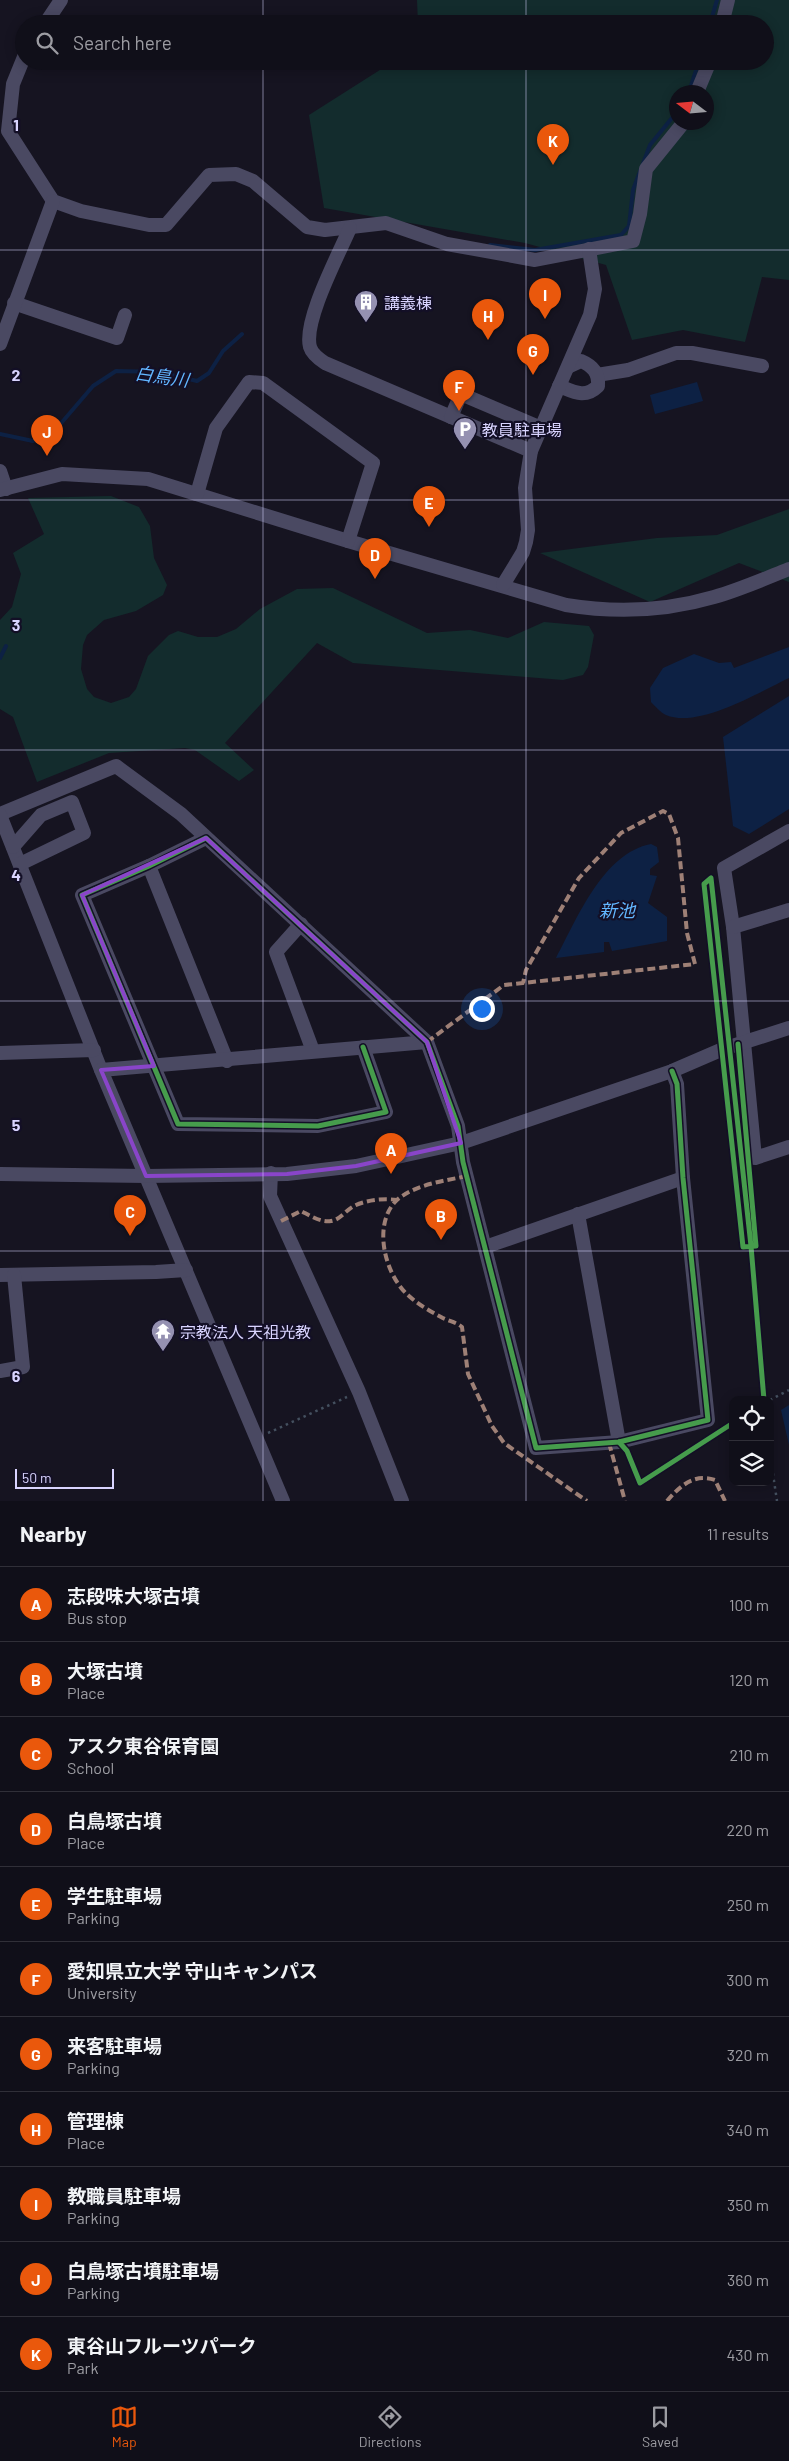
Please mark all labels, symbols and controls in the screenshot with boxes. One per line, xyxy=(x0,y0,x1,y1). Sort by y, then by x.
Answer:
search box xyxy=(15,15,774,70)
icon: search xyxy=(33,29,61,57)
text: Search here xyxy=(73,31,172,54)
north arrow xyxy=(669,85,714,130)
text: 1 xyxy=(13,115,19,134)
pin: K xyxy=(537,124,569,165)
pin: I xyxy=(529,278,561,319)
building icon: 講義棟 xyxy=(353,289,379,323)
place label: 講義棟 xyxy=(384,293,432,312)
pin: H xyxy=(472,299,504,340)
pin: G xyxy=(517,334,549,375)
water label: 白鳥川 xyxy=(134,361,192,391)
text: 2 xyxy=(12,365,21,384)
pin: F xyxy=(443,370,475,411)
pin: J xyxy=(31,415,63,456)
parking icon: 教員駐車場 xyxy=(452,416,478,450)
place label: 教員駐車場 xyxy=(482,420,562,439)
pin: E xyxy=(413,486,445,527)
pin: D xyxy=(359,538,391,579)
text: 3 xyxy=(12,615,20,634)
text: 4 xyxy=(11,865,21,884)
water label: 新池 xyxy=(599,899,637,921)
your location xyxy=(469,996,495,1022)
text: 5 xyxy=(12,1115,21,1134)
pin: A xyxy=(375,1133,407,1174)
pin: C xyxy=(114,1195,146,1236)
pin: B xyxy=(425,1199,457,1240)
temple icon: 宗教法人 天祖光教 xyxy=(150,1318,176,1352)
place label: 宗教法人 天祖光教 xyxy=(180,1322,311,1341)
text: 6 xyxy=(12,1366,21,1385)
map controls xyxy=(729,1396,774,1486)
button: locate xyxy=(729,1396,774,1441)
button: layers xyxy=(729,1441,774,1486)
scale bar xyxy=(15,1466,114,1489)
text: 50 m xyxy=(22,1469,51,1486)
text: Nearby xyxy=(20,1521,86,1546)
text: 11 results xyxy=(707,1524,769,1543)
text: 志段味大塚古墳 xyxy=(67,1584,200,1607)
text: A xyxy=(31,1595,41,1614)
text: 100 m xyxy=(729,1595,769,1614)
text: Bus stop xyxy=(67,1608,127,1627)
text: 大塚古墳 xyxy=(67,1659,143,1682)
text: B xyxy=(31,1670,41,1689)
text: 120 m xyxy=(729,1670,769,1689)
text: Place xyxy=(67,1683,105,1702)
text: アスク東谷保育園 xyxy=(67,1734,219,1757)
text: C xyxy=(31,1745,41,1764)
text: 210 m xyxy=(730,1745,769,1764)
text: School xyxy=(67,1758,114,1777)
text: 白鳥塚古墳 xyxy=(67,1809,162,1832)
text: D xyxy=(31,1820,41,1839)
text: 220 m xyxy=(726,1820,769,1839)
text: Place xyxy=(67,1833,105,1852)
text: 学生駐車場 xyxy=(67,1884,162,1907)
text: E xyxy=(31,1895,41,1914)
text: 250 m xyxy=(727,1895,769,1914)
text: Parking xyxy=(67,1908,120,1927)
text: 愛知県立大学 守山キャンパス xyxy=(67,1959,318,1982)
text: F xyxy=(32,1970,40,1989)
text: 300 m xyxy=(726,1970,769,1989)
text: University xyxy=(67,1983,137,2002)
text: 来客駐車場 xyxy=(67,2034,162,2057)
text: G xyxy=(31,2045,41,2064)
text: 320 m xyxy=(727,2045,769,2064)
text: Parking xyxy=(67,2058,120,2077)
text: 管理棟 xyxy=(67,2109,124,2132)
text: H xyxy=(31,2120,41,2139)
text: 340 m xyxy=(726,2120,769,2139)
text: Place xyxy=(67,2133,105,2152)
text: 教職員駐車場 xyxy=(67,2184,181,2207)
text: I xyxy=(34,2195,38,2214)
text: 350 m xyxy=(727,2195,769,2214)
text: Parking xyxy=(67,2208,120,2227)
text: 白鳥塚古墳駐車場 xyxy=(67,2259,219,2282)
text: J xyxy=(31,2270,41,2289)
text: 360 m xyxy=(727,2270,769,2289)
text: Parking xyxy=(67,2283,120,2302)
text: 東谷山フルーツパーク xyxy=(67,2334,257,2357)
text: K xyxy=(31,2345,41,2364)
text: 430 m xyxy=(726,2345,769,2364)
text: Park xyxy=(67,2358,98,2377)
tab: Map xyxy=(110,2403,138,2450)
tab: Directions xyxy=(359,2403,421,2450)
tab: Saved xyxy=(642,2403,679,2450)

